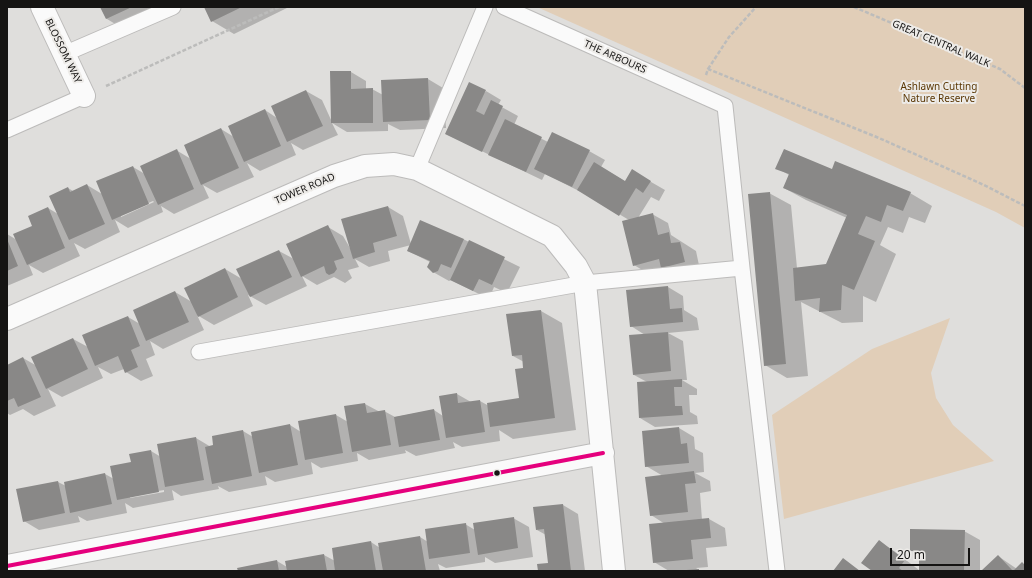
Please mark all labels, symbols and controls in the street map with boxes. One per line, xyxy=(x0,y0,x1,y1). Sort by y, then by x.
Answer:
street label: BLOSSOM WAY xyxy=(42,17,84,85)
street label: GREAT CENTRAL WALK xyxy=(890,18,992,70)
street label: THE ARBOURS xyxy=(582,38,648,76)
park label: Ashlawn Cutting Nature Reserve xyxy=(901,81,977,104)
street label: TOWER ROAD xyxy=(273,171,337,207)
unlabelled marker xyxy=(492,468,502,478)
scale bar xyxy=(892,540,972,566)
text: 20 m xyxy=(897,546,925,563)

